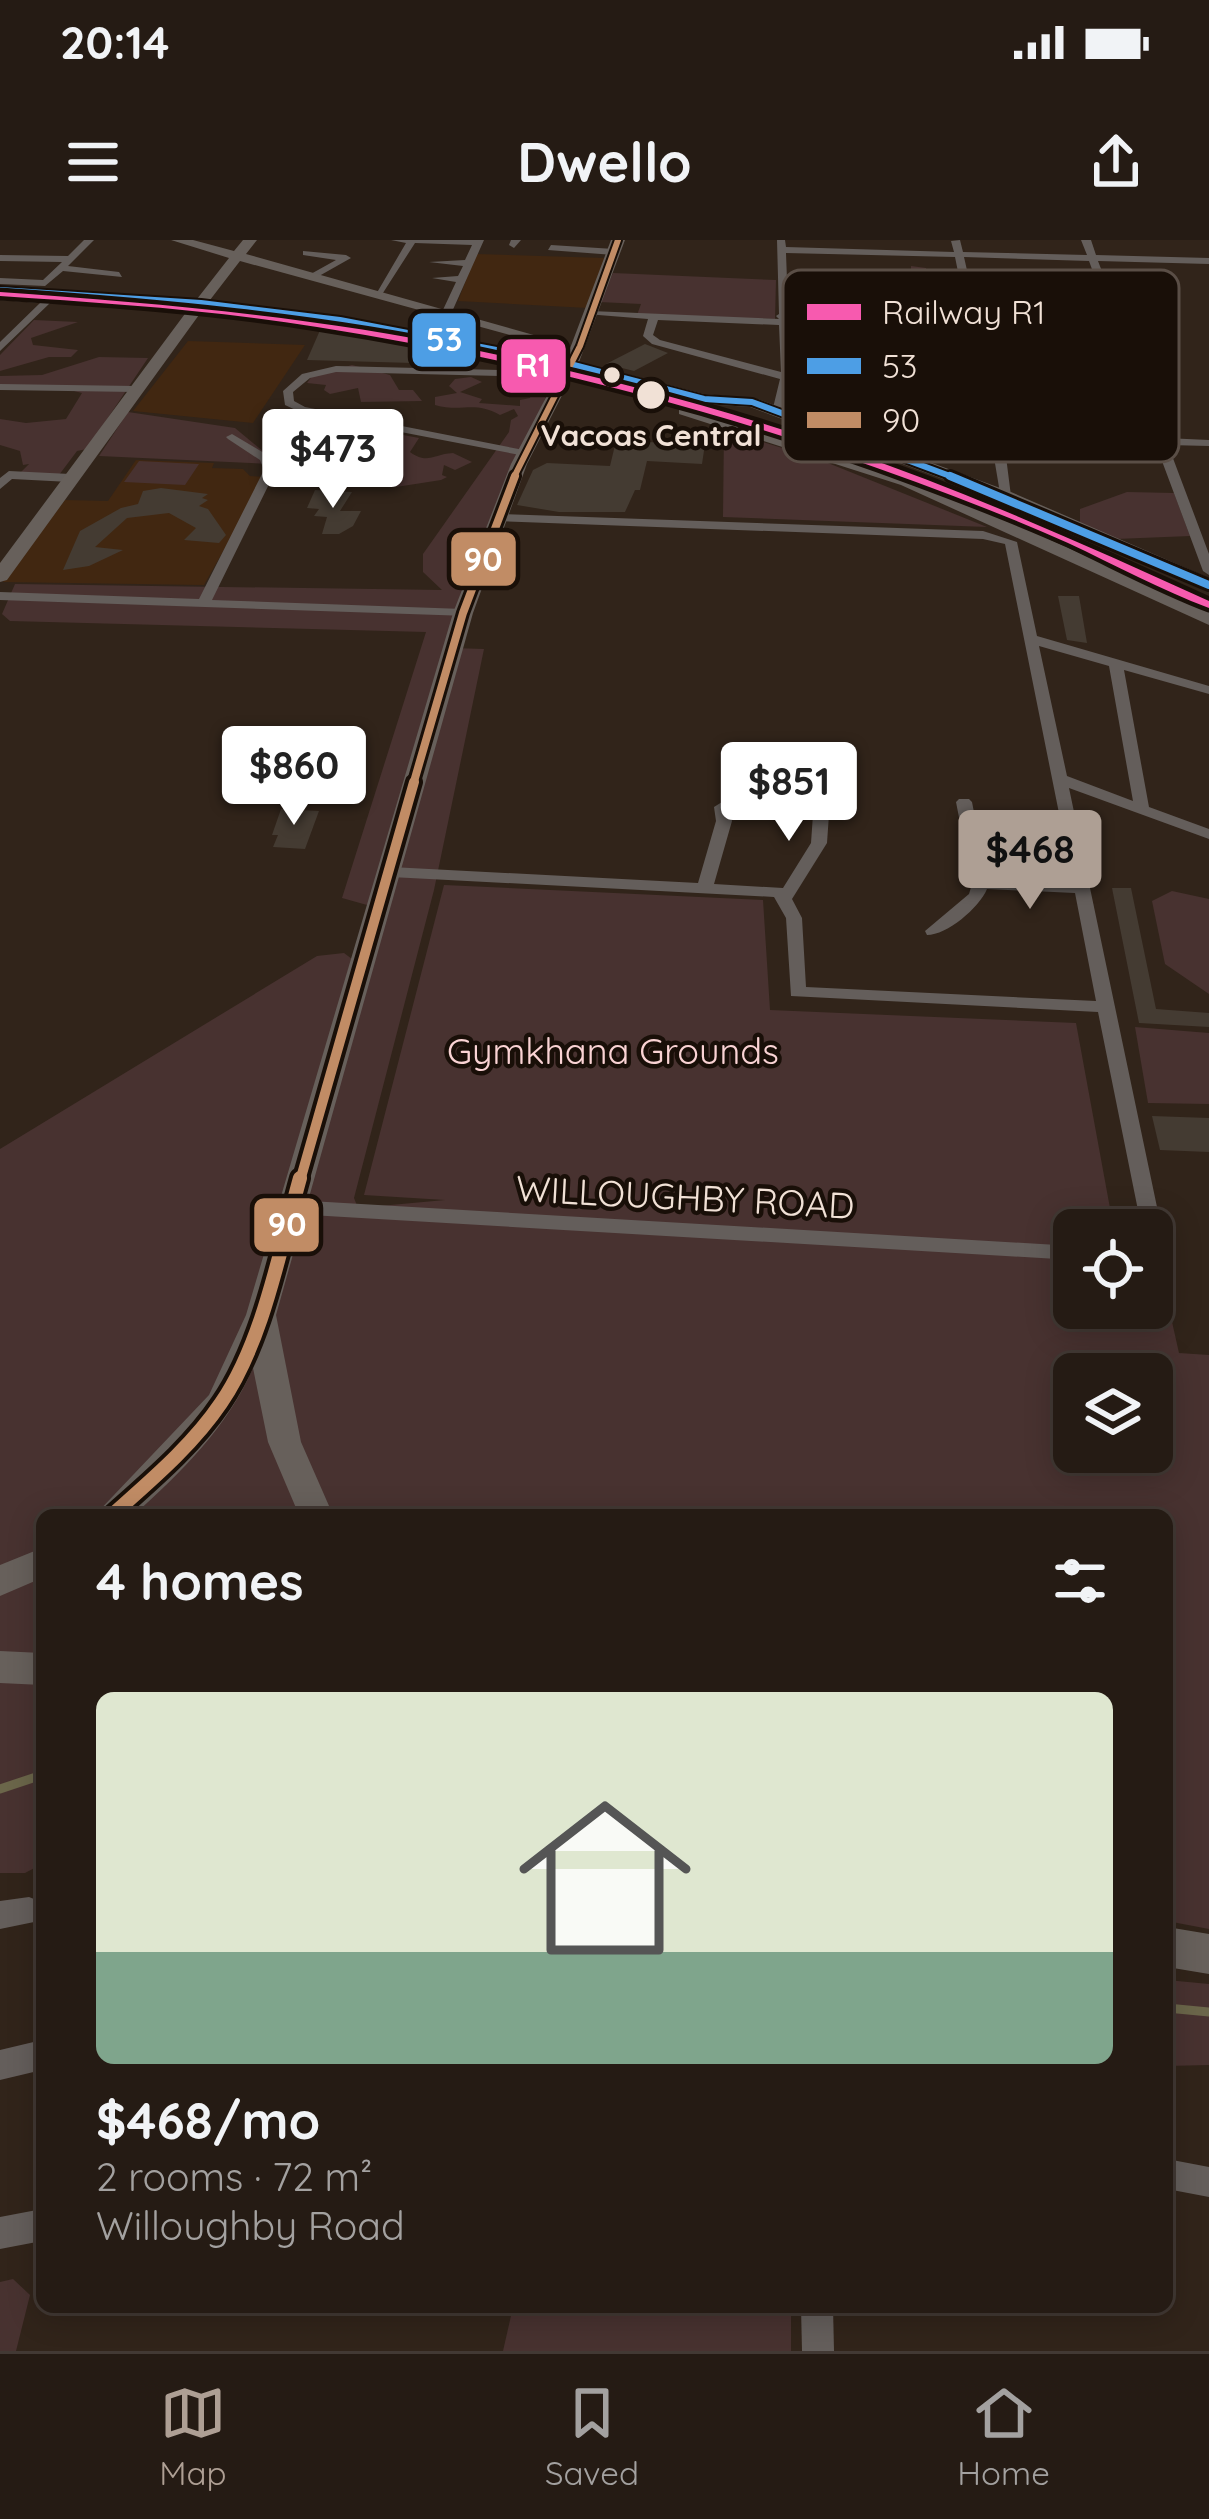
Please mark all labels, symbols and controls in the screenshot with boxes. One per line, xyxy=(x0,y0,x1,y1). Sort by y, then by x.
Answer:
text: 20:14 xyxy=(60,14,170,70)
text: Dwello xyxy=(517,128,692,196)
icon: menu xyxy=(60,129,126,195)
icon: share xyxy=(1083,129,1149,195)
legend xyxy=(783,270,1179,462)
text: Railway R1 xyxy=(882,291,1045,332)
line badge: 53 xyxy=(410,311,478,369)
text: 53 xyxy=(426,318,462,359)
line badge: R1 xyxy=(499,337,568,395)
text: R1 xyxy=(515,344,551,385)
text: 53 xyxy=(882,345,917,386)
unlabelled marker xyxy=(601,364,623,386)
marker: Vacoas Central xyxy=(634,378,668,412)
text: 90 xyxy=(882,399,920,440)
pin: $473 xyxy=(262,409,404,511)
place label: Vacoas Central xyxy=(540,416,762,454)
text: $473 xyxy=(289,423,377,472)
line badge: 90 xyxy=(449,530,518,588)
text: 90 xyxy=(463,538,503,579)
pin: $860 xyxy=(223,726,365,828)
text: $860 xyxy=(249,740,339,789)
pin: $851 xyxy=(718,742,860,844)
text: $851 xyxy=(748,756,830,805)
pin: $468 xyxy=(959,810,1101,912)
text: $468 xyxy=(985,824,1075,873)
park label: Gymkhana Grounds xyxy=(447,1028,779,1073)
street label: WILLOUGHBY ROAD xyxy=(515,1165,855,1228)
line badge: 90 xyxy=(252,1196,321,1254)
text: 90 xyxy=(267,1203,307,1244)
map controls xyxy=(1053,1209,1173,1473)
button: locate xyxy=(1053,1209,1173,1329)
button: layers xyxy=(1053,1353,1173,1473)
icon: filters xyxy=(1047,1548,1113,1614)
text: 4 homes xyxy=(96,1549,304,1613)
icon: home xyxy=(497,1770,713,1986)
text: $468/mo xyxy=(96,2088,320,2152)
text: 2 rooms · 72 m² xyxy=(96,2152,372,2201)
text: Willoughby Road xyxy=(96,2201,405,2250)
tab: Map xyxy=(159,2380,226,2493)
tab: Saved xyxy=(545,2380,639,2493)
tab: Home xyxy=(957,2380,1050,2493)

